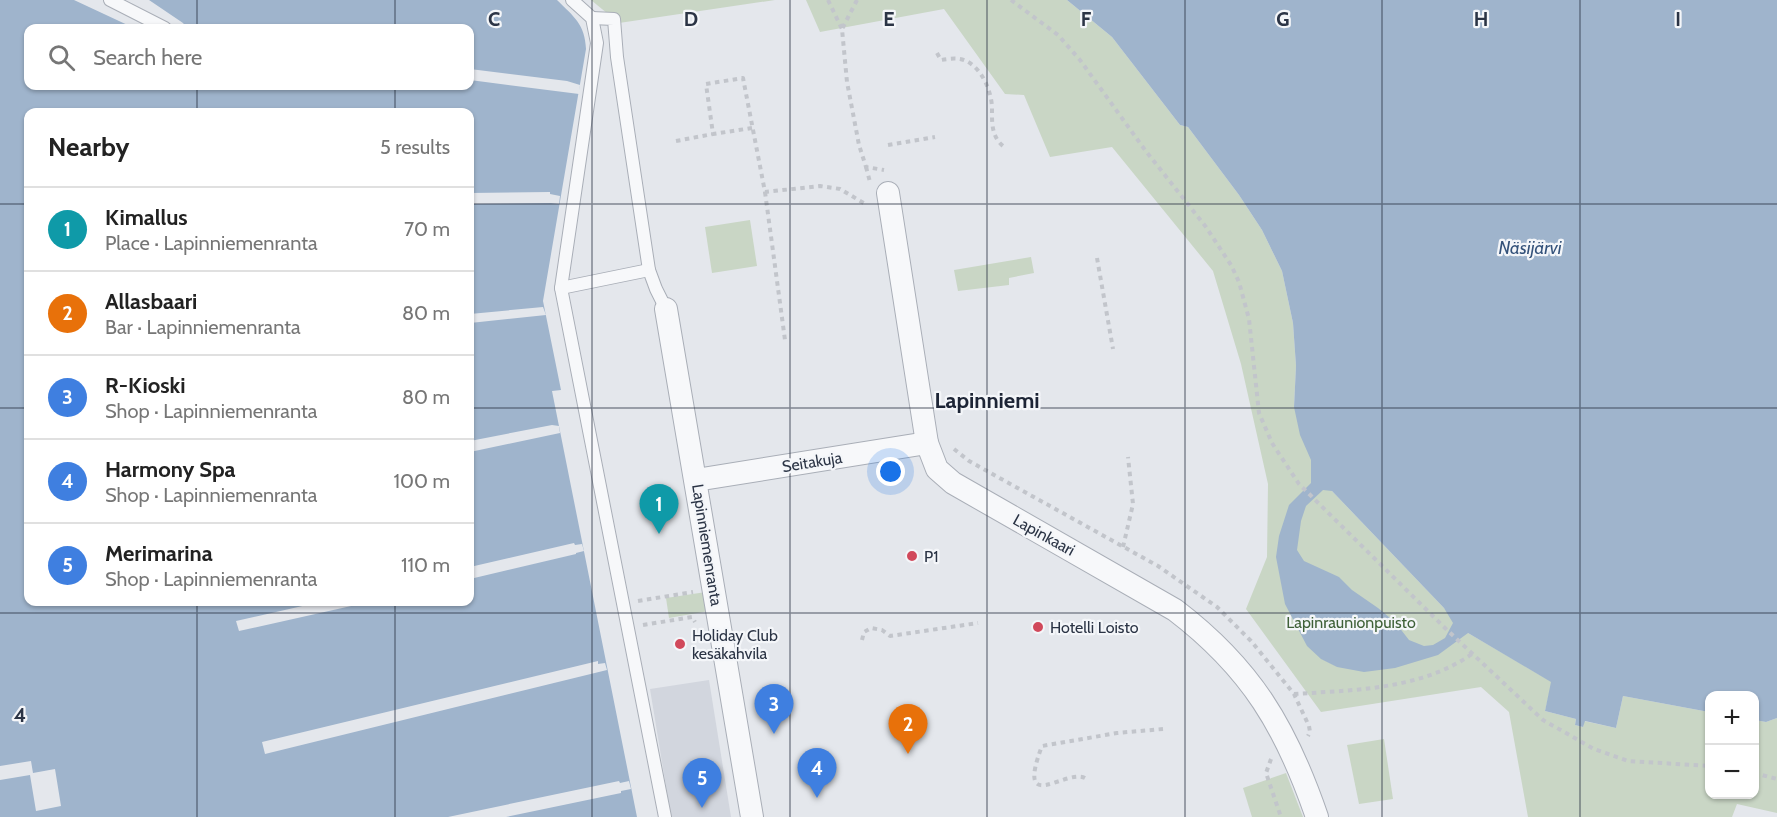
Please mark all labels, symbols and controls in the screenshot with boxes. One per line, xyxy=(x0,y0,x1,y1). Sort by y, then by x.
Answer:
text: C xyxy=(488,7,500,31)
text: D xyxy=(684,7,698,31)
text: E xyxy=(883,7,895,31)
text: F xyxy=(1081,7,1092,31)
text: G xyxy=(1276,7,1290,31)
text: H xyxy=(1474,7,1488,31)
text: I xyxy=(1675,7,1681,31)
search box xyxy=(24,24,474,90)
icon: search xyxy=(45,41,78,74)
text: Search here xyxy=(93,44,202,71)
text: Nearby xyxy=(48,131,129,163)
text: 5 results xyxy=(380,135,450,159)
text: Kimallus xyxy=(105,204,188,231)
text: 1 xyxy=(64,217,71,241)
text: 70 m xyxy=(404,217,450,241)
text: Place · Lapinniemenranta xyxy=(105,231,318,255)
water label: Näsijärvi xyxy=(1498,237,1563,259)
text: Allasbaari xyxy=(105,288,197,315)
text: 2 xyxy=(62,301,73,325)
text: 80 m xyxy=(402,301,450,325)
text: Bar · Lapinniemenranta xyxy=(105,315,301,339)
text: R-Kioski xyxy=(105,372,185,399)
text: 3 xyxy=(62,385,73,409)
text: 80 m xyxy=(402,385,450,409)
district label: Lapinniemi xyxy=(934,387,1040,414)
text: Shop · Lapinniemenranta xyxy=(105,399,317,423)
street label: Seitakuja xyxy=(781,448,844,476)
text: Harmony Spa xyxy=(105,456,235,483)
your location xyxy=(876,457,905,486)
text: 4 xyxy=(61,469,74,493)
text: 100 m xyxy=(394,469,450,493)
text: Shop · Lapinniemenranta xyxy=(105,483,317,507)
street label: Lapinniemenranta xyxy=(688,483,726,608)
pin: 1 xyxy=(640,484,678,534)
street label: Lapinkaari xyxy=(1010,510,1078,560)
text: Merimarina xyxy=(105,540,213,567)
place label: P1 xyxy=(924,547,938,566)
marker: P1 xyxy=(905,549,919,563)
text: 5 xyxy=(62,553,73,577)
text: 110 m xyxy=(401,553,450,577)
text: Shop · Lapinniemenranta xyxy=(105,567,317,591)
park label: Lapinraunionpuisto xyxy=(1286,613,1416,632)
place label: Hotelli Loisto xyxy=(1050,618,1139,637)
marker: Hotelli Loisto xyxy=(1031,620,1045,634)
place label: Holiday Club kesäkahvila xyxy=(692,626,778,663)
marker: Holiday Club kesäkahvila xyxy=(673,637,687,651)
pin: 3 xyxy=(754,684,794,734)
map controls xyxy=(1705,691,1759,799)
button: + xyxy=(1705,691,1759,745)
text: 4 xyxy=(14,703,26,727)
pin: 2 xyxy=(888,704,928,754)
button: − xyxy=(1705,745,1759,799)
pin: 4 xyxy=(798,748,836,798)
pin: 5 xyxy=(682,758,722,808)

